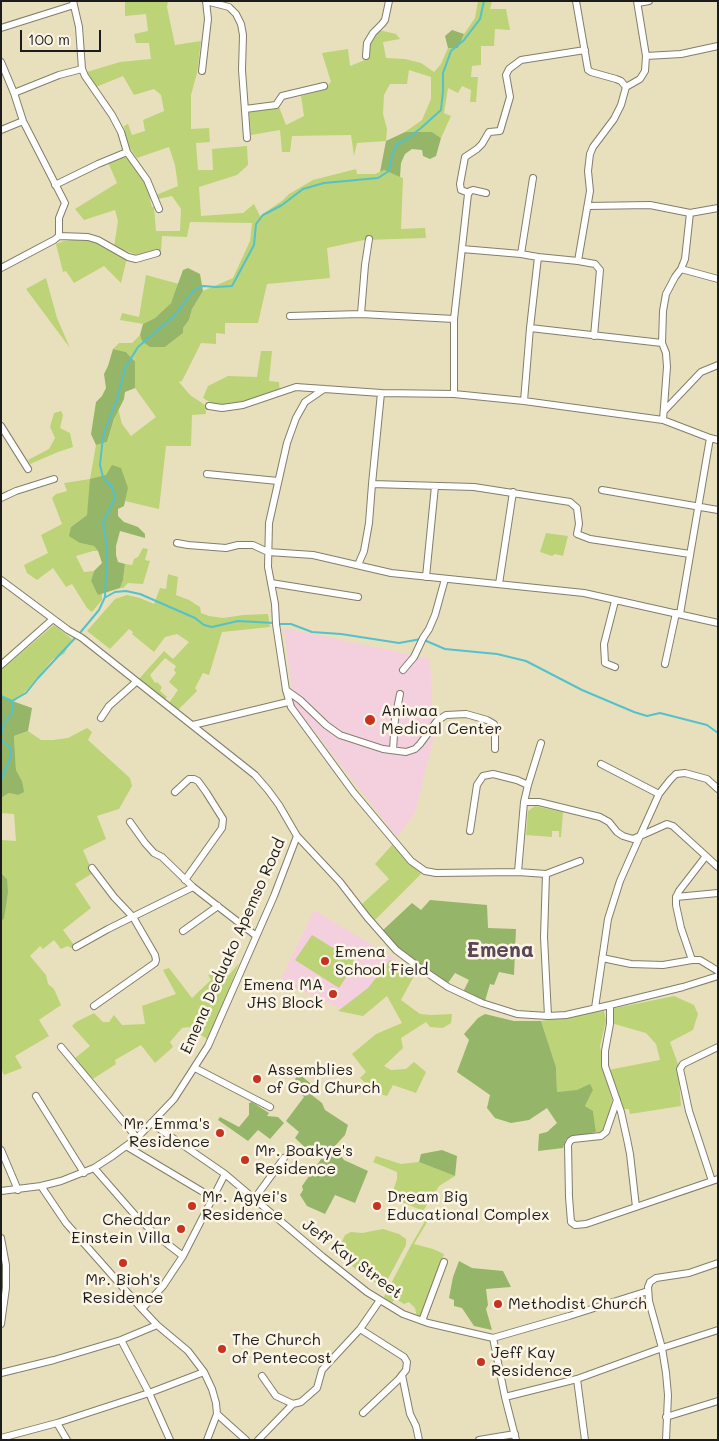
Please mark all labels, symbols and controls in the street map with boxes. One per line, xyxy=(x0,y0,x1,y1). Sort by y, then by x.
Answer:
scale bar xyxy=(22,20,104,52)
text: 100 m xyxy=(28,29,70,49)
place label: Aniwaa Medical Center xyxy=(381,701,502,739)
marker: Aniwaa Medical Center xyxy=(363,713,377,727)
street label: Emena Deduako Apemso Road xyxy=(177,835,289,1057)
district label: Emena xyxy=(466,938,534,964)
place label: Emena School Field xyxy=(335,942,428,980)
marker: Emena School Field xyxy=(319,955,331,967)
place label: Emena MA JHS Block xyxy=(243,975,323,1013)
marker: Emena MA JHS Block xyxy=(327,988,339,1000)
place label: Assemblies of God Church xyxy=(267,1060,380,1098)
marker: Assemblies of God Church xyxy=(251,1073,263,1085)
place label: Mr. Emma's Residence xyxy=(123,1114,210,1152)
marker: Mr. Emma's Residence xyxy=(214,1127,226,1139)
place label: Mr. Boakye's Residence xyxy=(255,1141,353,1179)
marker: Mr. Boakye's Residence xyxy=(239,1154,251,1166)
place label: Mr. Agyei's Residence xyxy=(202,1187,287,1225)
place label: Dream Big Educational Complex xyxy=(387,1187,549,1225)
marker: Mr. Agyei's Residence xyxy=(186,1200,198,1212)
marker: Dream Big Educational Complex xyxy=(371,1200,383,1212)
place label: Cheddar Einstein Villa xyxy=(71,1210,171,1248)
street label: Jeff Kay Street xyxy=(298,1215,406,1303)
marker: Cheddar Einstein Villa xyxy=(175,1223,187,1235)
marker: Mr. Bioh's Residence xyxy=(117,1257,129,1269)
place label: Mr. Bioh's Residence xyxy=(82,1270,164,1308)
place label: Methodist Church xyxy=(508,1294,647,1314)
marker: Methodist Church xyxy=(492,1298,504,1310)
place label: The Church of Pentecost xyxy=(232,1330,332,1368)
marker: The Church of Pentecost xyxy=(216,1343,228,1355)
place label: Jeff Kay Residence xyxy=(491,1343,572,1381)
marker: Jeff Kay Residence xyxy=(475,1356,487,1368)

